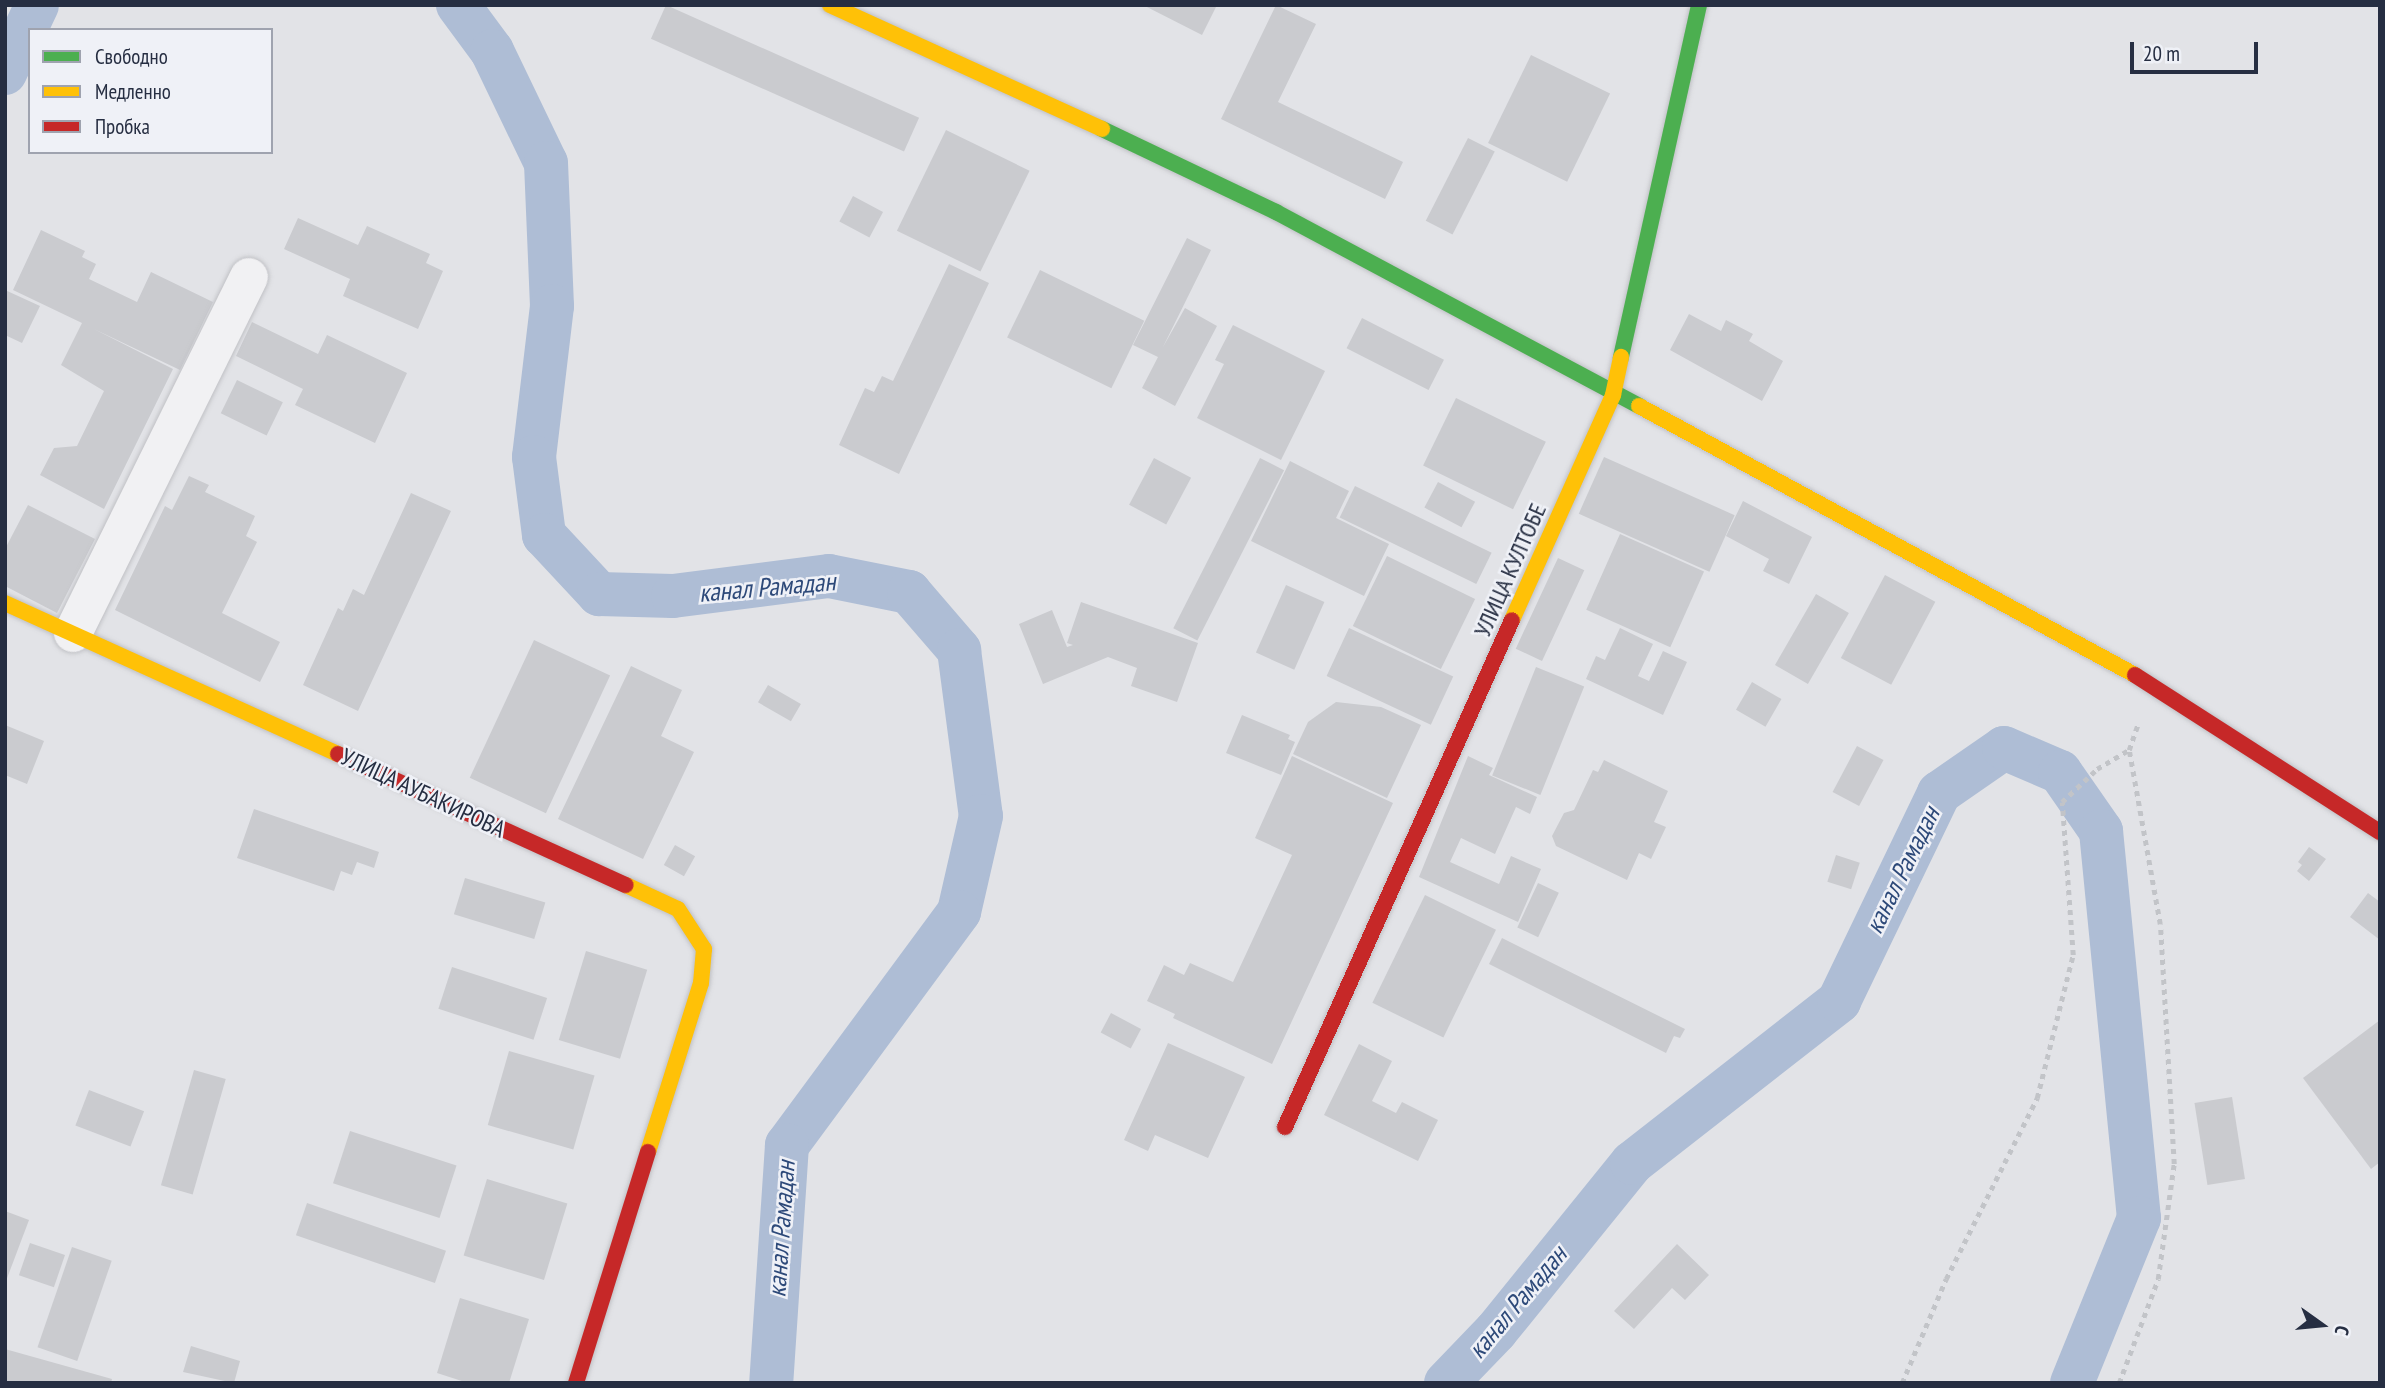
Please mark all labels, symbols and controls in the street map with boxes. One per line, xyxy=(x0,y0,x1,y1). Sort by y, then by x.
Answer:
legend xyxy=(28,28,273,154)
scale bar xyxy=(2133,28,2261,72)
text: 20 m xyxy=(2143,40,2180,67)
text: Свободно xyxy=(95,43,168,70)
text: Медленно xyxy=(95,78,171,105)
text: Пробка xyxy=(95,113,150,140)
street label: УЛИЦА КУЛТОБЕ xyxy=(1468,499,1552,641)
water label: канал Рамадан xyxy=(698,565,836,609)
street label: УЛИЦА АУБАКИРОВА xyxy=(335,742,511,844)
water label: канал Рамадан xyxy=(1858,802,1946,938)
water label: канал Рамадан xyxy=(761,1160,801,1298)
water label: канал Рамадан xyxy=(1461,1240,1573,1364)
north arrow xyxy=(2287,1290,2357,1360)
text: С xyxy=(2330,1323,2355,1338)

